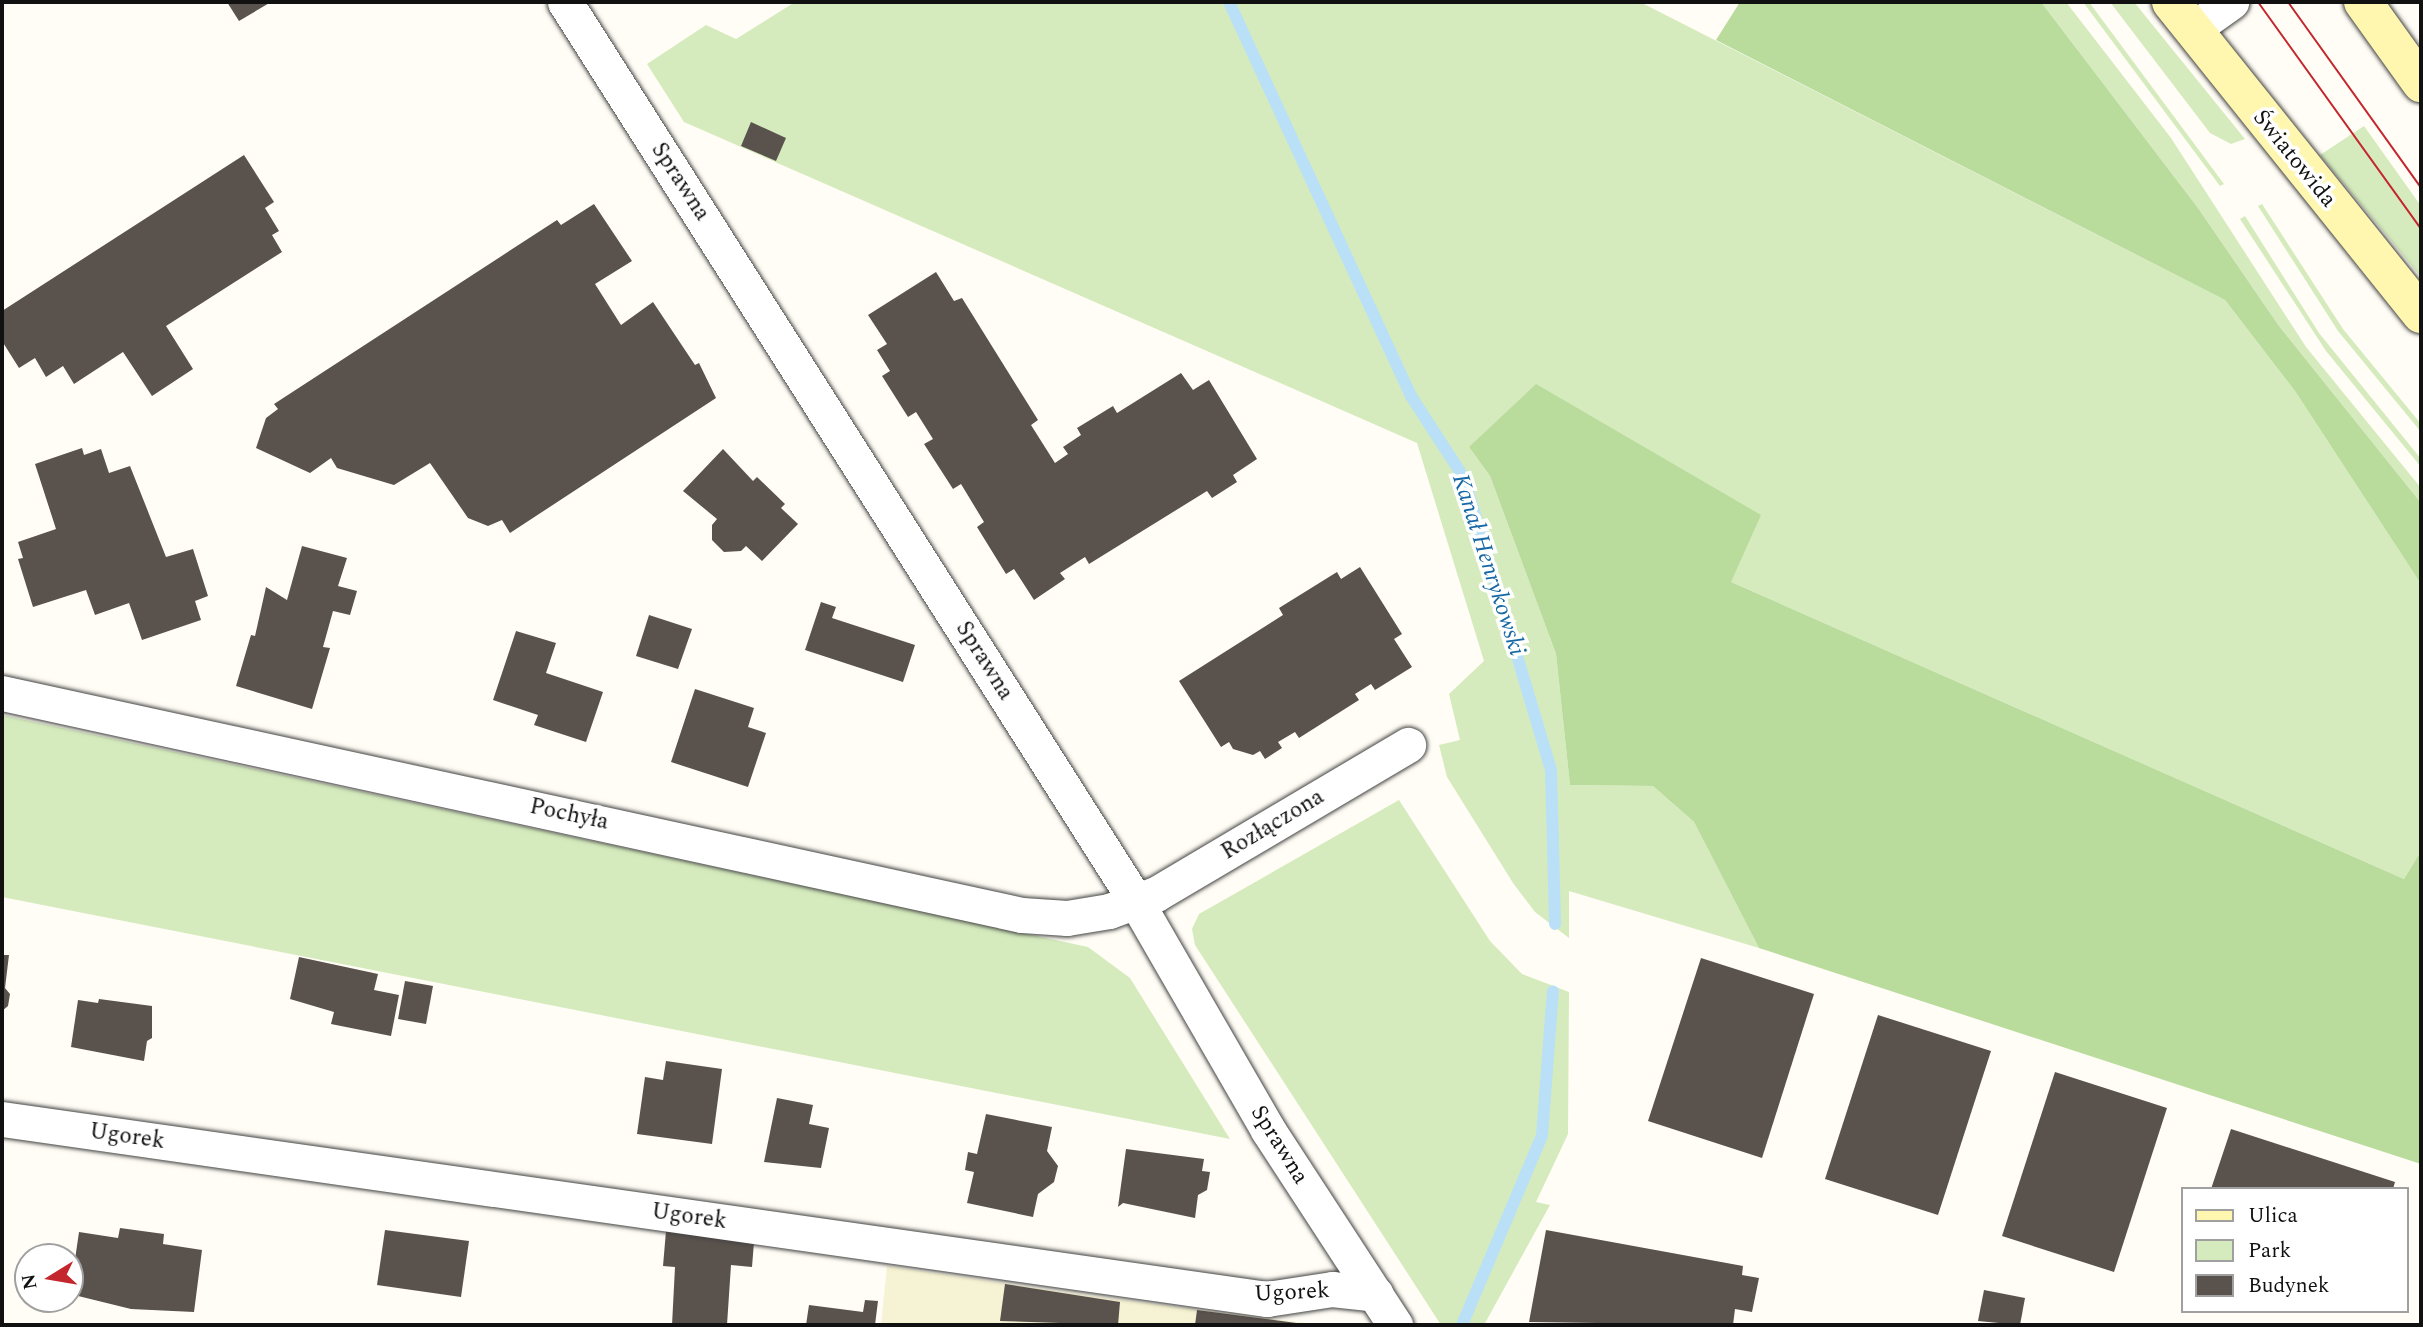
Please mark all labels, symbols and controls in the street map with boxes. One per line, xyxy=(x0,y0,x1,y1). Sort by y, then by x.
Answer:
street label: Światowida xyxy=(2246,105,2342,213)
street label: Sprawna xyxy=(645,138,715,226)
water label: Kanał Henrykowski xyxy=(1445,470,1531,660)
street label: Sprawna xyxy=(949,617,1019,705)
street label: Rozłączona xyxy=(1217,784,1329,866)
street label: Pochyła xyxy=(527,793,611,837)
street label: Sprawna xyxy=(1244,1101,1314,1189)
street label: Ugorek xyxy=(88,1118,166,1156)
legend xyxy=(2182,1187,2409,1313)
street label: Ugorek xyxy=(650,1198,728,1236)
text: Ulica xyxy=(2248,1200,2298,1232)
text: Park xyxy=(2248,1235,2291,1267)
north arrow xyxy=(14,1243,84,1313)
text: Budynek xyxy=(2248,1270,2330,1302)
text: N xyxy=(14,1271,46,1292)
street label: Ugorek xyxy=(1253,1277,1331,1309)

